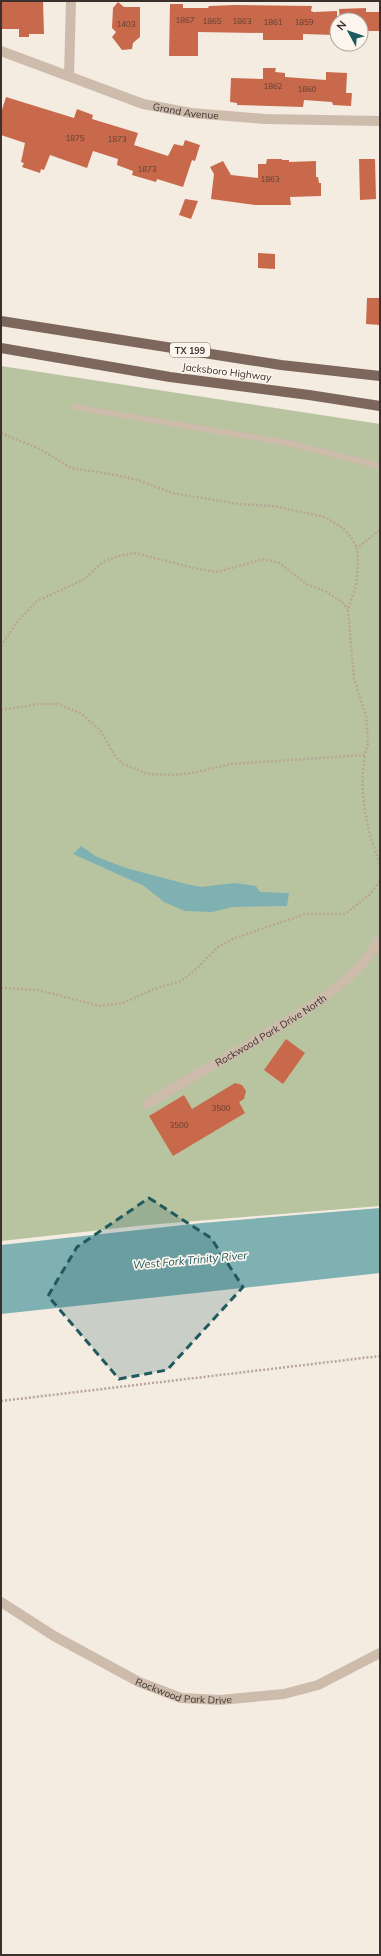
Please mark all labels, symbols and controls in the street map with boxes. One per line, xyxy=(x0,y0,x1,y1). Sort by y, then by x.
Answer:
north arrow xyxy=(329,12,369,52)
house number: 1867 xyxy=(175,15,195,25)
house number: 1865 xyxy=(202,16,222,26)
house number: 1863 xyxy=(232,16,252,26)
house number: 1861 xyxy=(263,17,283,27)
house number: 1859 xyxy=(294,17,314,27)
text: N xyxy=(333,18,349,33)
house number: 1403 xyxy=(116,19,136,29)
house number: 1862 xyxy=(263,81,283,91)
house number: 1860 xyxy=(297,84,317,94)
street label: Grand Avenue xyxy=(152,100,219,122)
house number: 1875 xyxy=(65,133,85,143)
house number: 1873 xyxy=(107,134,127,144)
house number: 1873 xyxy=(137,164,157,174)
house number: 1863 xyxy=(260,174,280,184)
road number: TX 199 xyxy=(170,343,210,357)
street label: Jacksboro Highway xyxy=(182,360,273,384)
street label: Rockwood Park Drive North xyxy=(213,991,329,1069)
house number: 3500 xyxy=(211,1103,231,1113)
house number: 3500 xyxy=(169,1120,189,1130)
water label: West Fork Trinity River xyxy=(132,1248,249,1272)
street label: Rockwood Park Drive xyxy=(134,1675,232,1707)

